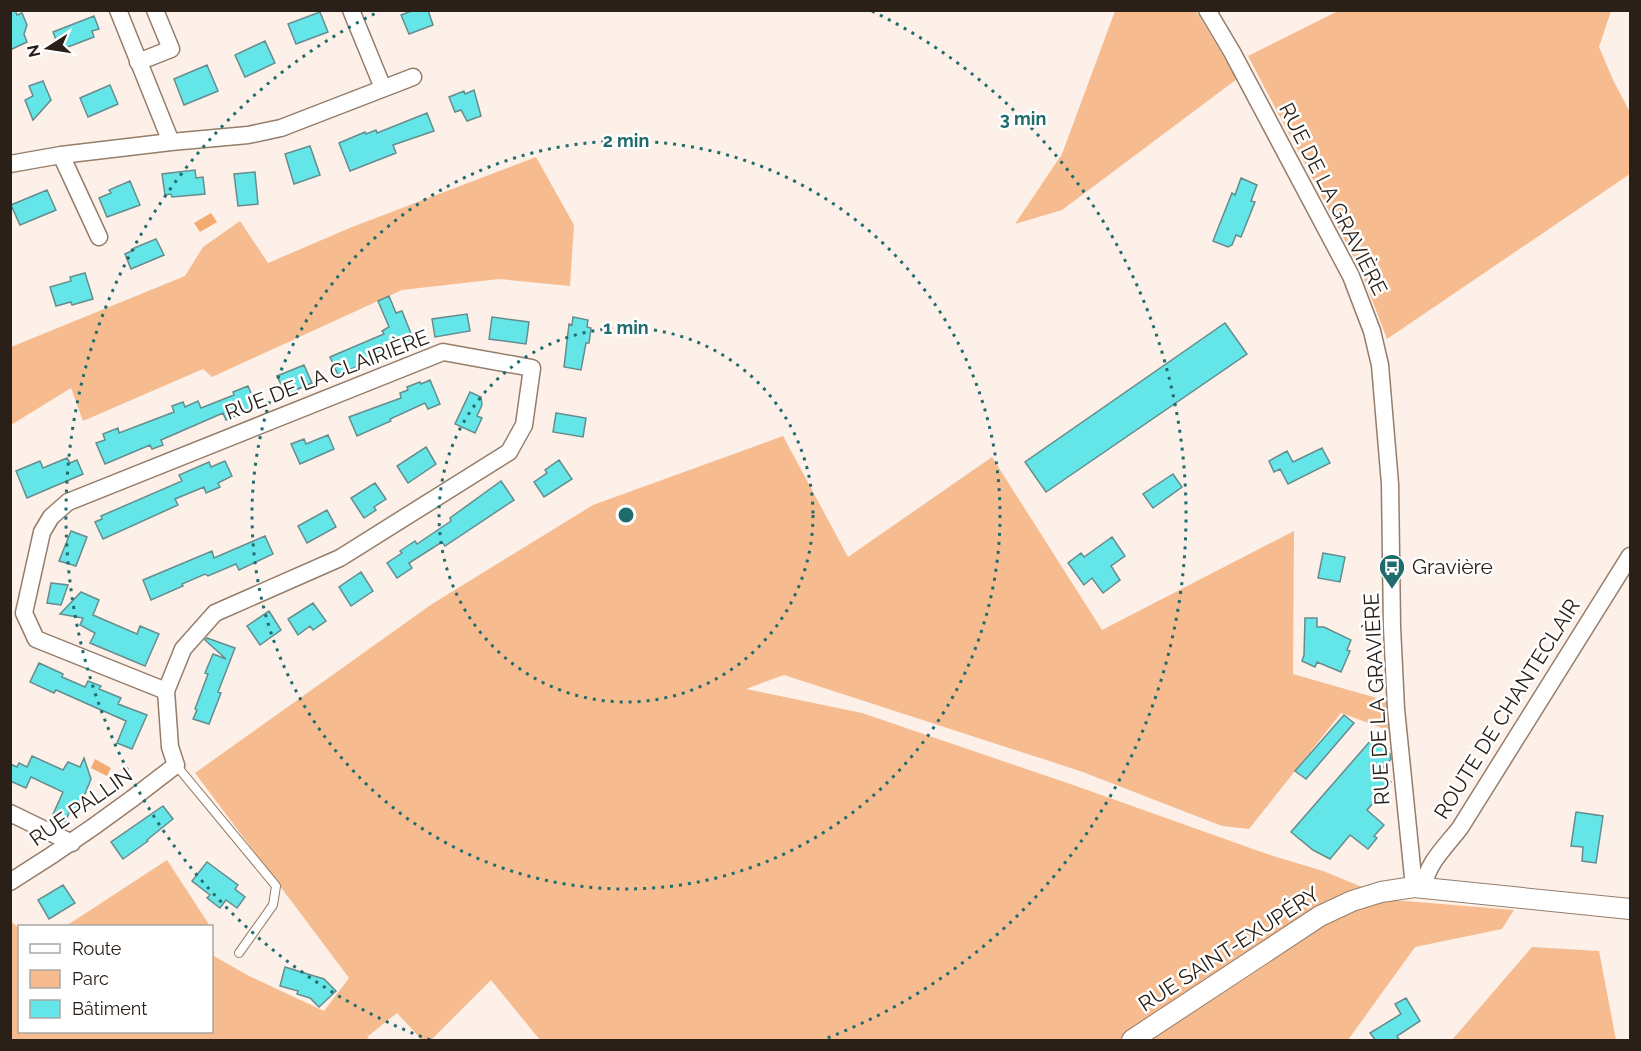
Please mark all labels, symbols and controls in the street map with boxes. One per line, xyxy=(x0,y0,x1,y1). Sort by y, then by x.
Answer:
north arrow xyxy=(18,18,78,78)
text: N xyxy=(23,43,44,59)
street label: RUE DE LA GRAVIÈRE xyxy=(1274,98,1393,299)
text: 3 min xyxy=(1000,108,1046,129)
text: 2 min xyxy=(603,130,649,151)
text: 1 min xyxy=(603,317,649,338)
street label: RUE DE LA CLAIRIÈRE xyxy=(221,324,432,425)
centre of rings xyxy=(616,505,636,525)
bus stop icon: Gravière xyxy=(1377,552,1407,590)
place label: Gravière xyxy=(1412,554,1493,579)
street label: RUE DE LA GRAVIÈRE xyxy=(1358,592,1395,806)
street label: ROUTE DE CHANTECLAIR xyxy=(1428,594,1585,823)
street label: RUE PALLIN xyxy=(24,762,137,851)
street label: RUE SAINT-EXUPÉRY xyxy=(1134,881,1324,1016)
legend xyxy=(18,925,213,1033)
text: Route xyxy=(72,938,122,959)
text: Parc xyxy=(72,968,109,989)
text: Bâtiment xyxy=(72,998,147,1019)

